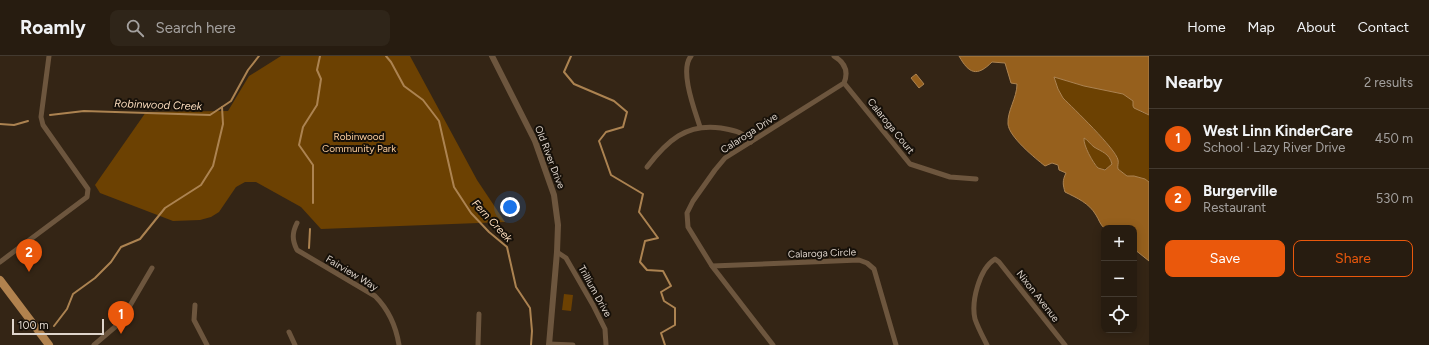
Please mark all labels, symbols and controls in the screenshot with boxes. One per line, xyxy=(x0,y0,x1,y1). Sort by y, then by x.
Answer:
search box xyxy=(110,10,390,46)
text: Roamly xyxy=(20,16,86,39)
icon: search xyxy=(124,17,146,39)
text: Search here xyxy=(156,19,236,37)
text: Home xyxy=(1187,19,1226,36)
text: Map xyxy=(1248,19,1275,36)
text: About xyxy=(1297,19,1336,36)
text: Contact xyxy=(1358,19,1409,36)
text: Nearby xyxy=(1165,72,1223,92)
text: 2 results xyxy=(1364,75,1413,90)
street label: Calaroga Court xyxy=(865,95,918,157)
water label: Robinwood Creek xyxy=(114,97,203,113)
street label: Calaroga Drive xyxy=(718,109,780,156)
text: West Linn KinderCare xyxy=(1203,122,1353,140)
street label: Old River Drive xyxy=(532,124,568,191)
park label: Robinwood Community Park xyxy=(322,130,396,155)
text: 1 xyxy=(1175,131,1181,146)
text: 450 m xyxy=(1375,131,1413,146)
text: School · Lazy River Drive xyxy=(1203,140,1345,155)
text: Burgerville xyxy=(1203,182,1277,200)
text: 2 xyxy=(1174,191,1182,206)
text: 530 m xyxy=(1376,191,1413,206)
water label: Fern Creek xyxy=(469,197,515,246)
your location xyxy=(500,197,520,217)
text: Restaurant xyxy=(1203,200,1266,215)
map controls xyxy=(1101,225,1137,333)
button: + xyxy=(1101,225,1137,261)
pin: 2 xyxy=(16,239,42,272)
button: Save xyxy=(1165,240,1285,277)
button: Share xyxy=(1293,240,1413,277)
street label: Calaroga Circle xyxy=(788,245,857,261)
street label: Fairview Way xyxy=(323,252,381,294)
button: − xyxy=(1101,261,1137,297)
street label: Trillium Drive xyxy=(575,263,615,320)
street label: Nixon Avenue xyxy=(1014,267,1063,325)
button: locate xyxy=(1101,297,1137,333)
pin: 1 xyxy=(108,301,134,334)
scale bar xyxy=(12,317,104,336)
text: 100 m xyxy=(18,319,49,332)

